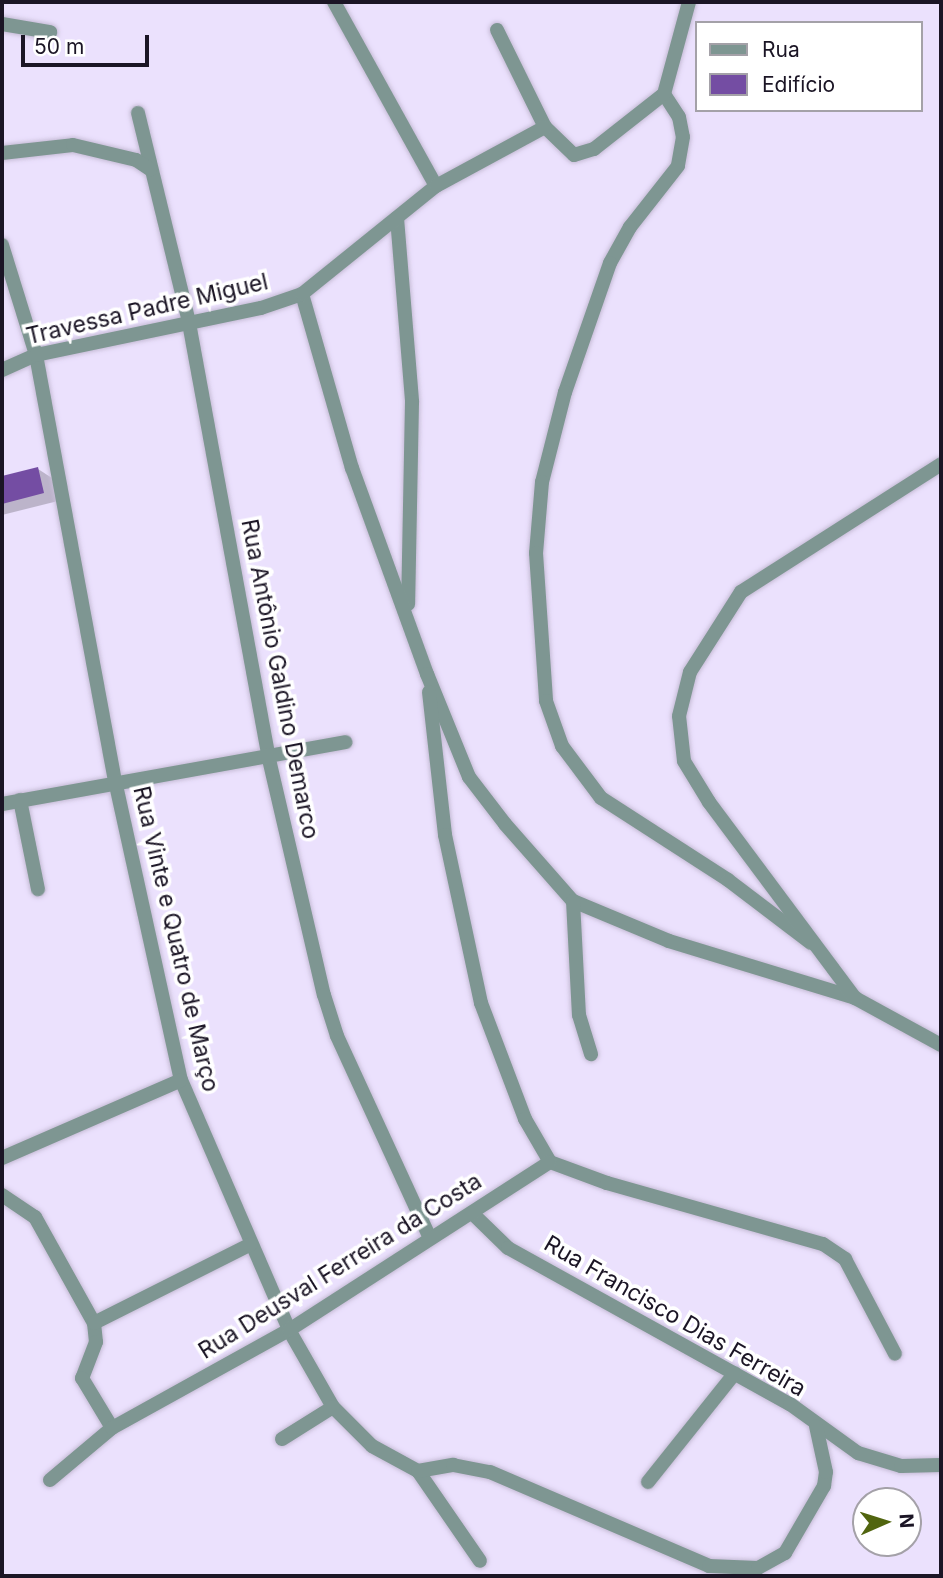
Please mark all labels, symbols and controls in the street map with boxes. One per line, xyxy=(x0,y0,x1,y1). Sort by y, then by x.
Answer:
scale bar xyxy=(24,21,152,65)
legend xyxy=(694,21,922,112)
text: 50 m xyxy=(34,34,84,59)
text: Rua xyxy=(762,37,800,62)
text: Edifício xyxy=(762,72,835,97)
street label: Travessa Padre Miguel xyxy=(23,268,271,350)
street label: Rua Antônio Galdino Demarco xyxy=(235,517,325,841)
street label: Rua Vinte e Quatro de Março xyxy=(127,783,225,1095)
street label: Rua Deusval Ferreira da Costa xyxy=(193,1167,487,1365)
street label: Rua Francisco Dias Ferreira xyxy=(539,1230,811,1402)
north arrow xyxy=(852,1487,922,1557)
text: N xyxy=(895,1513,918,1529)

